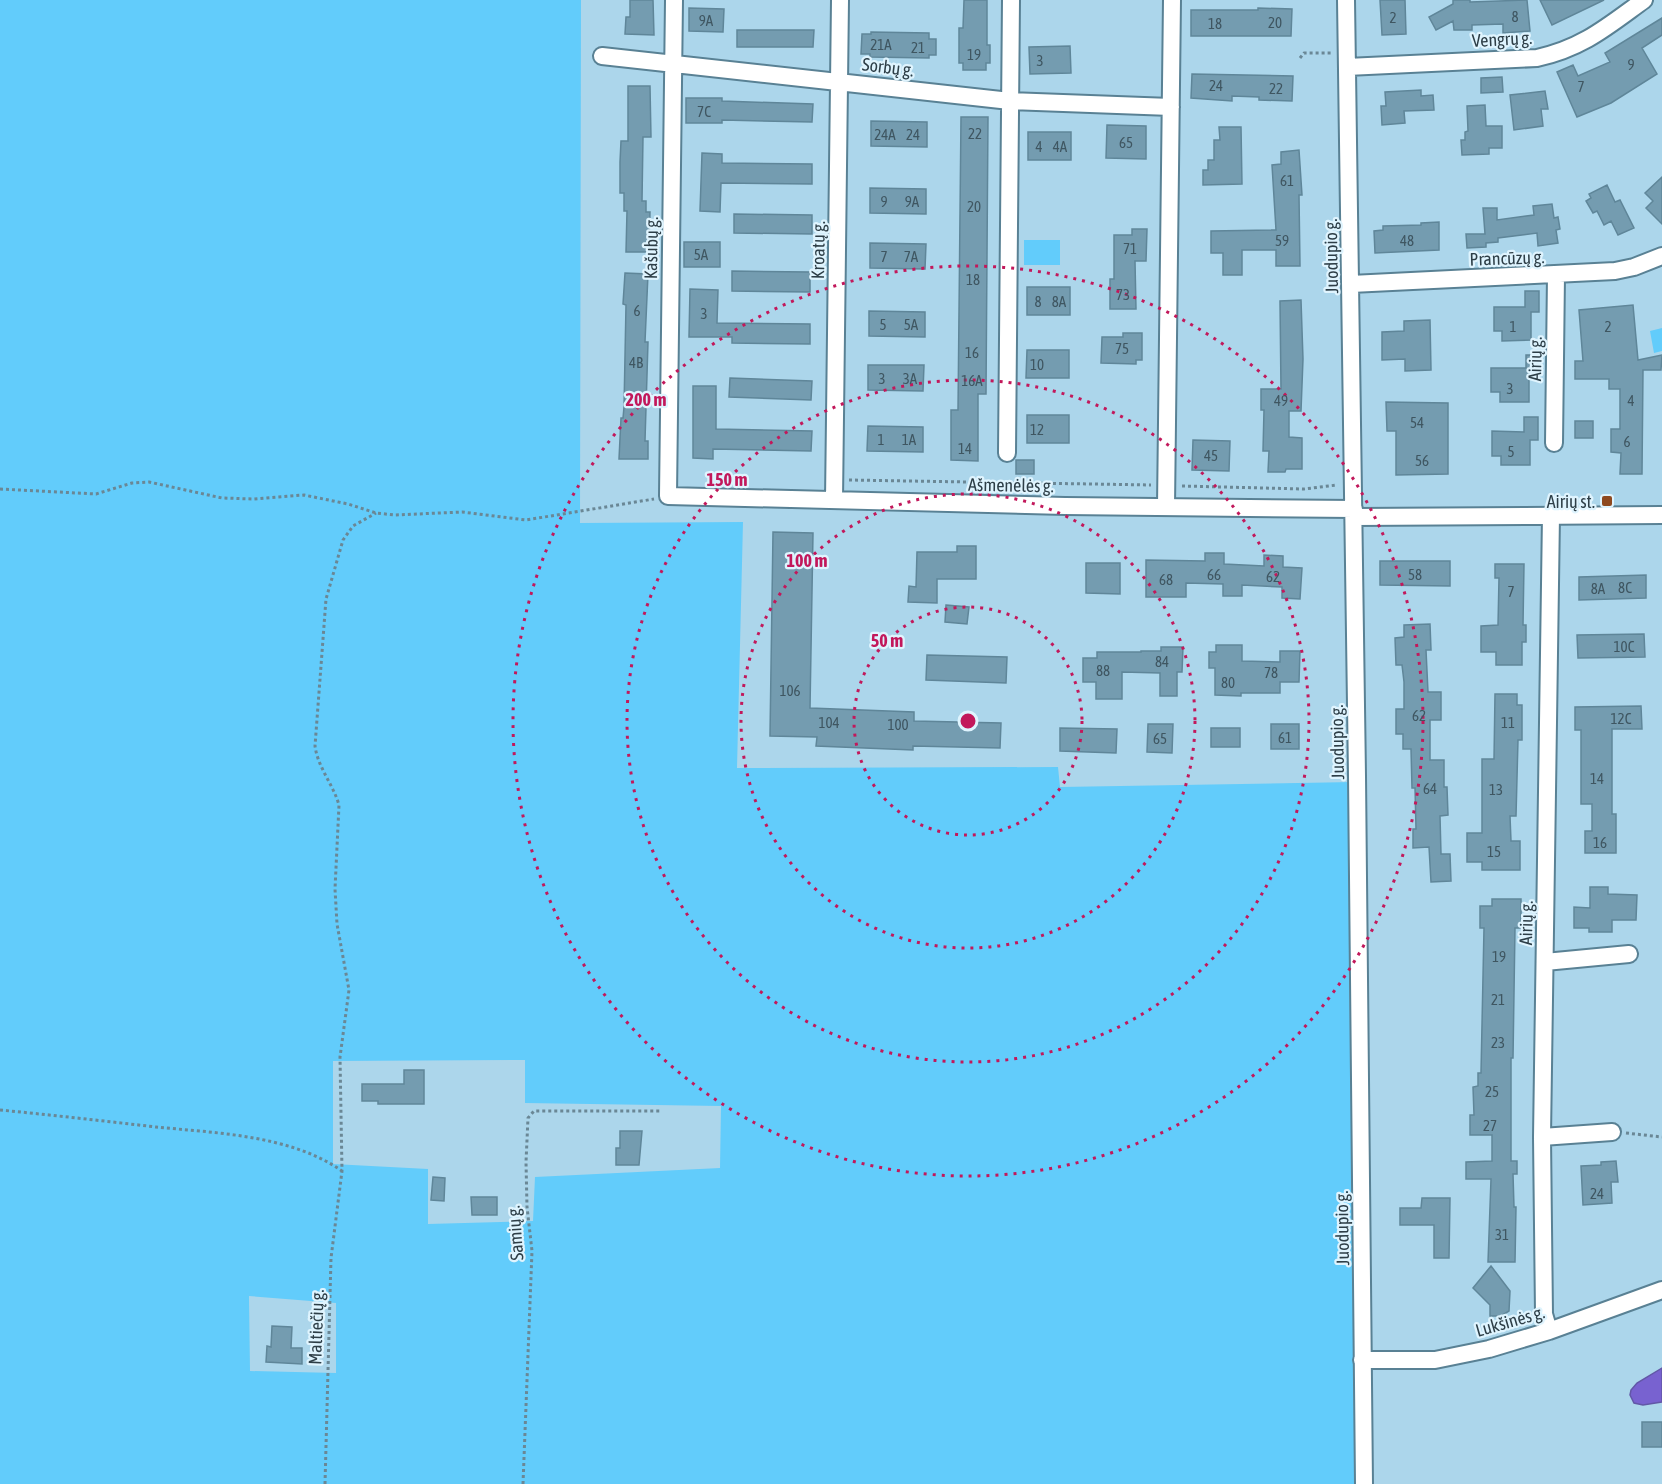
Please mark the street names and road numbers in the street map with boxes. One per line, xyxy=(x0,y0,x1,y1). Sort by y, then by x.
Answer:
street label: Vengrų g. xyxy=(1471,27,1533,51)
street label: Sorbų g. xyxy=(861,53,915,81)
street label: Kašubų g. xyxy=(640,217,662,279)
street label: Juodupio g. xyxy=(1320,218,1342,294)
street label: Kroatų g. xyxy=(807,221,829,279)
street label: Prancūzų g. xyxy=(1469,246,1545,270)
street label: Airių g. xyxy=(1524,337,1546,381)
street label: Ašmenėlės g. xyxy=(968,474,1054,496)
street label: Juodupio g. xyxy=(1326,704,1348,780)
street label: Airių g. xyxy=(1515,901,1537,945)
street label: Juodupio g. xyxy=(1331,1190,1353,1266)
street label: Samių g. xyxy=(503,1205,527,1261)
street label: Maltiečių g. xyxy=(304,1289,328,1365)
street label: Lukšinės g. xyxy=(1473,1301,1547,1341)

